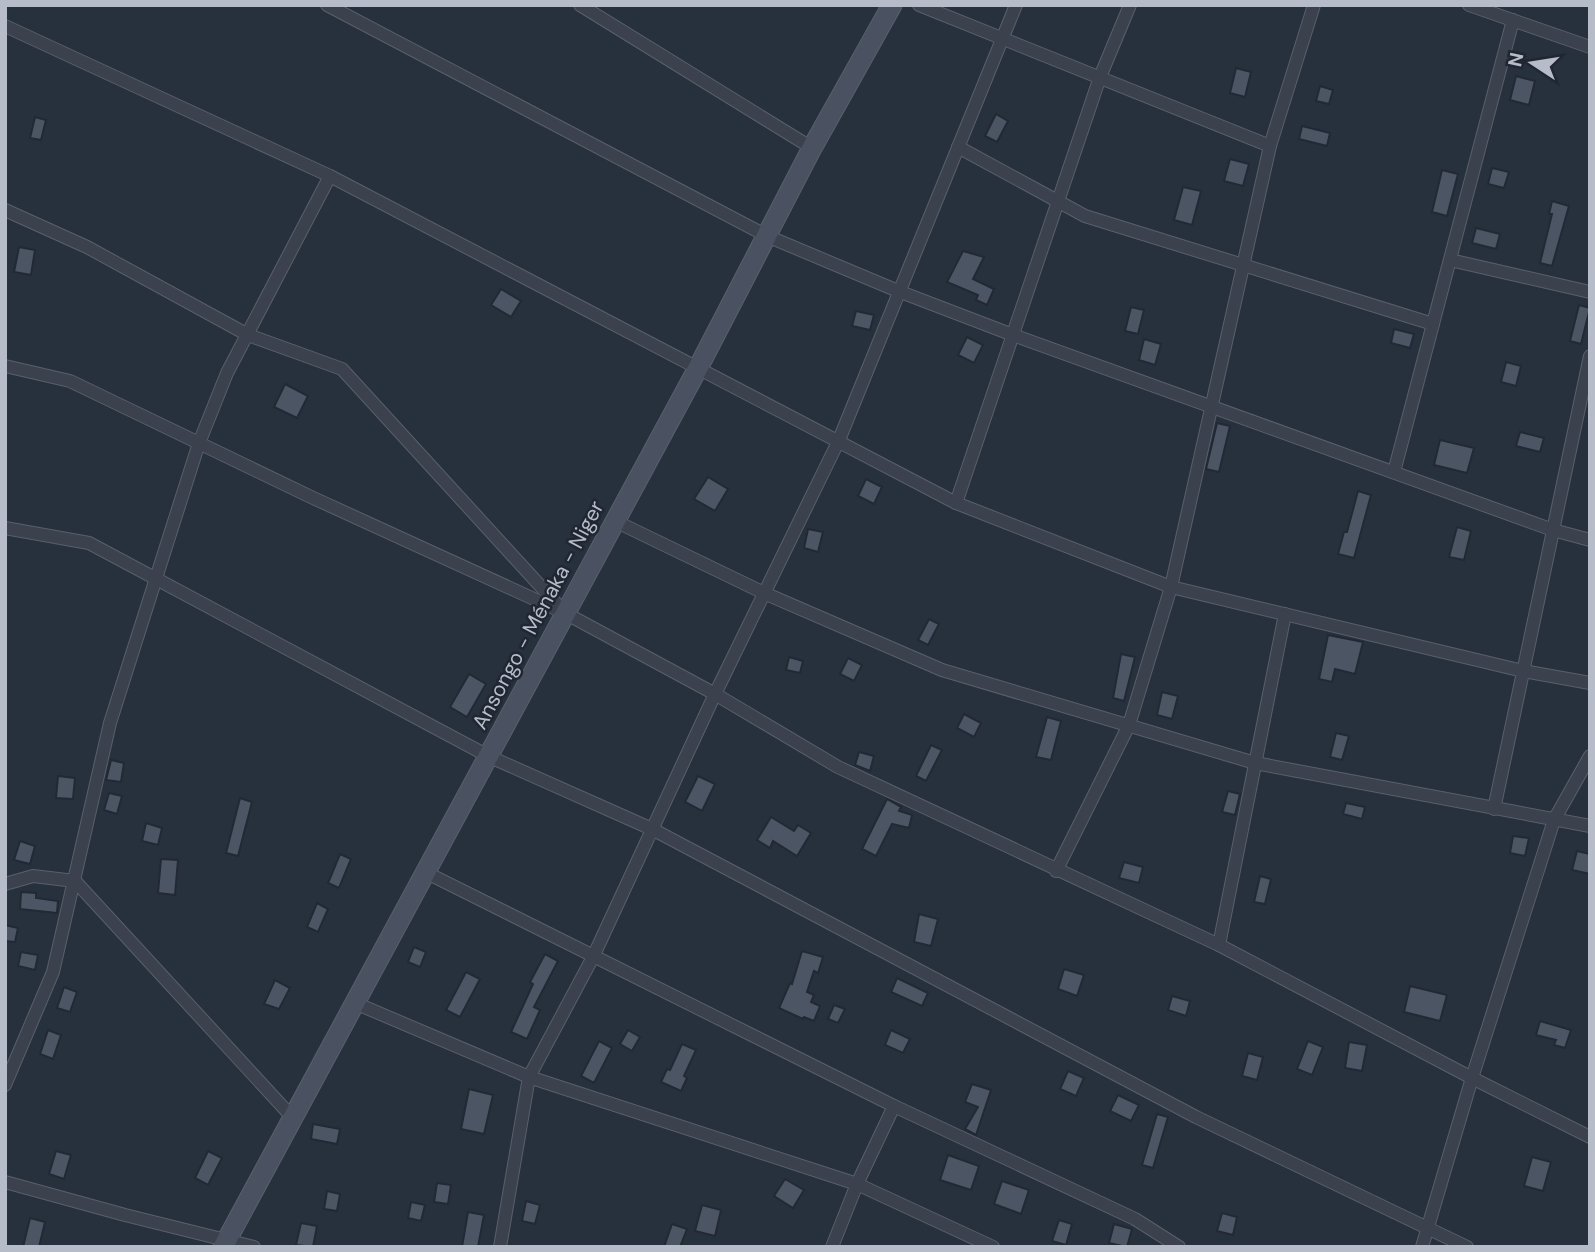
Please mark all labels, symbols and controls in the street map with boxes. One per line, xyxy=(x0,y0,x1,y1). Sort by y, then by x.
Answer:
north arrow xyxy=(1497,28,1567,98)
text: N xyxy=(1502,50,1530,69)
street label: Ansongo - Ménaka - Niger xyxy=(466,495,610,734)

